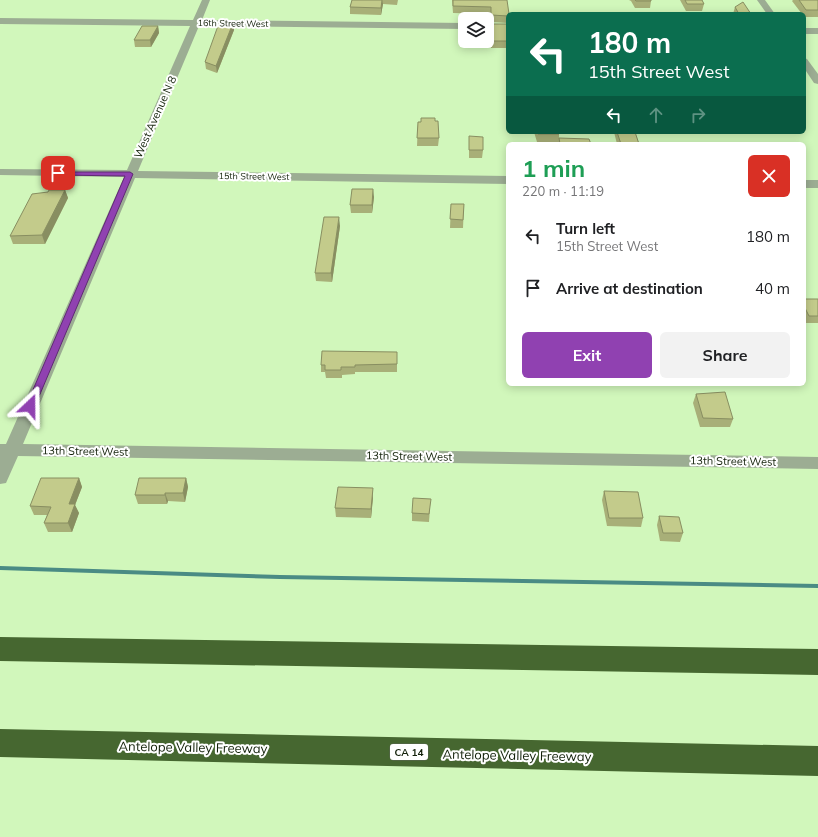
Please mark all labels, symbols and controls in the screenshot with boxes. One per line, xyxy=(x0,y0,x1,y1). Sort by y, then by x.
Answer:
map controls xyxy=(458,12,494,48)
button: layers xyxy=(458,12,494,48)
street label: 16th Street West xyxy=(198,17,268,29)
text: 180 m xyxy=(588,25,671,60)
icon: left xyxy=(522,28,574,80)
text: 15th Street West xyxy=(588,60,730,83)
street label: West Avenue N 8 xyxy=(131,73,180,160)
icon: left xyxy=(603,104,625,126)
icon: ahead xyxy=(645,104,667,126)
icon: right xyxy=(687,104,709,126)
text: 1 min xyxy=(522,153,585,183)
button: close xyxy=(748,155,790,197)
pin xyxy=(41,156,75,190)
icon: arrive xyxy=(47,162,69,184)
street label: 15th Street West xyxy=(219,170,289,182)
text: 220 m · 11:19 xyxy=(522,183,604,199)
text: Turn left xyxy=(556,219,615,238)
icon: left xyxy=(522,225,544,247)
text: 180 m xyxy=(746,227,790,246)
text: 15th Street West xyxy=(556,238,658,254)
icon: arrive xyxy=(522,277,544,299)
text: Arrive at destination xyxy=(556,279,703,298)
text: 40 m xyxy=(755,279,790,298)
button: Exit xyxy=(522,332,652,378)
button: Share xyxy=(660,332,790,378)
position arrow xyxy=(9,385,51,427)
street label: 13th Street West xyxy=(42,443,129,459)
street label: 13th Street West xyxy=(366,448,453,464)
street label: 13th Street West xyxy=(690,453,777,469)
street label: Antelope Valley Freeway xyxy=(118,738,268,756)
road number: CA 14 xyxy=(390,744,428,760)
street label: Antelope Valley Freeway xyxy=(442,746,592,764)

